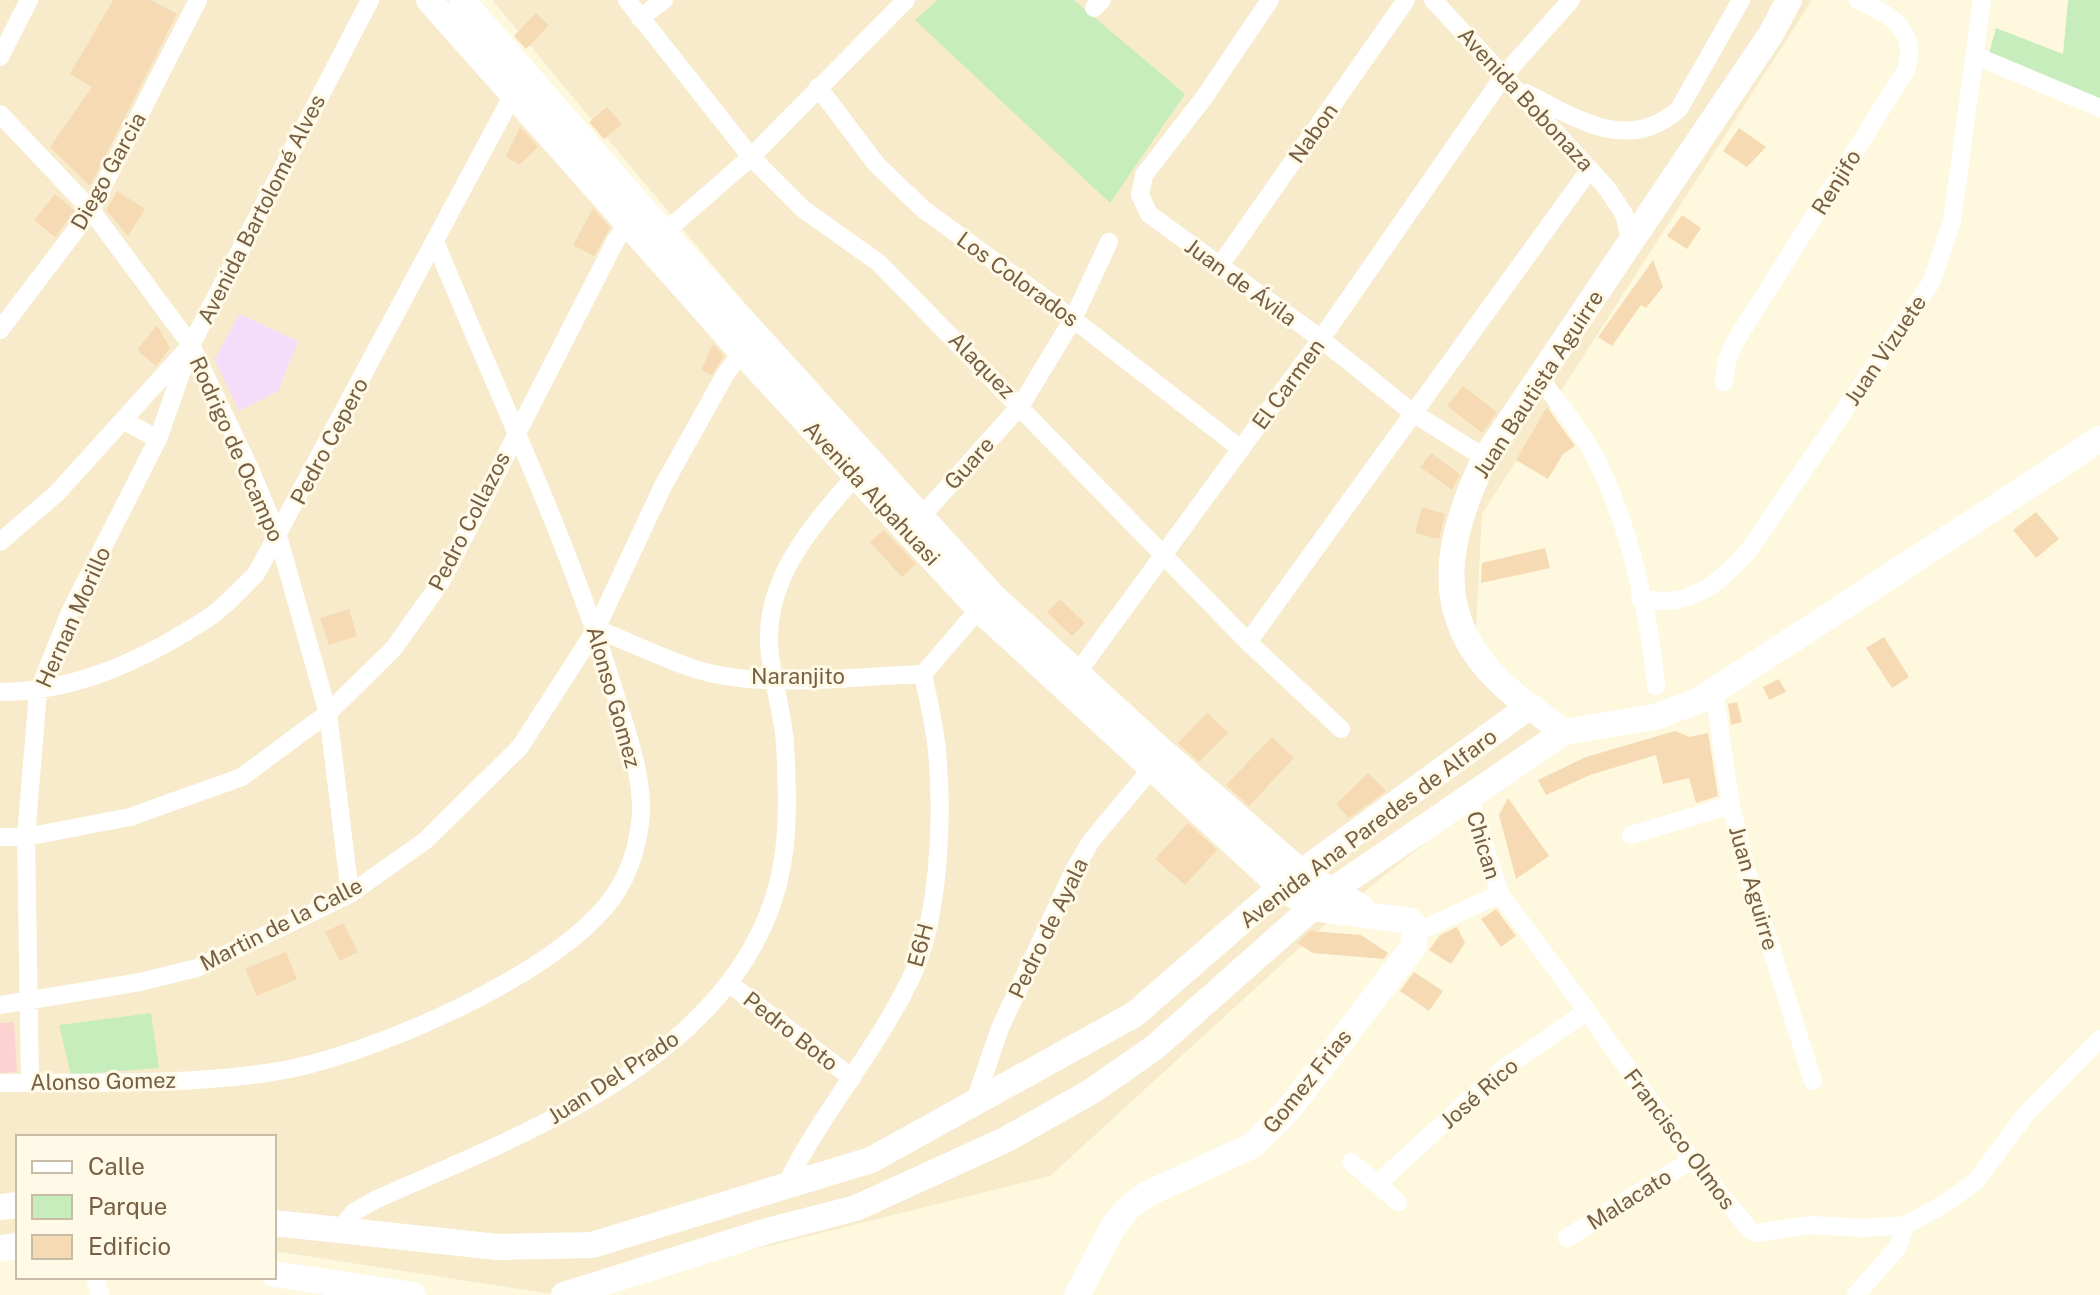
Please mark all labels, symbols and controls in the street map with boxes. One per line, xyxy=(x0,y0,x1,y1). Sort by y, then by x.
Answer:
street label: Avenida Bobonaza xyxy=(1453,22,1599,176)
street label: Avenida Bartolomé Alves xyxy=(192,90,330,328)
street label: Nabon xyxy=(1283,98,1343,168)
street label: Diego Garcia xyxy=(65,108,151,234)
street label: Renjifo xyxy=(1806,145,1866,219)
street label: Los Colorados xyxy=(952,226,1084,332)
street label: Juan de Ávila xyxy=(1180,233,1302,331)
street label: Juan Bautista Aguirre xyxy=(1468,285,1608,483)
street label: Juan Vizuete xyxy=(1839,290,1931,410)
street label: Alaquez xyxy=(943,326,1021,404)
street label: El Carmen xyxy=(1247,334,1329,434)
street label: Rodrigo de Ocampo xyxy=(184,352,290,546)
street label: Pedro Cepero xyxy=(285,373,373,509)
street label: Avenida Alpahuasi xyxy=(798,415,946,571)
street label: Guare xyxy=(939,431,999,495)
street label: Pedro Collazos xyxy=(423,447,515,595)
street label: Hernan Morillo xyxy=(30,543,116,691)
street label: Alonso Gomez xyxy=(581,623,647,771)
street label: Naranjito xyxy=(751,663,845,689)
street label: Avenida Ana Paredes de Alfaro xyxy=(1234,723,1502,933)
street label: Chican xyxy=(1461,808,1507,882)
street label: Juan Aguirre xyxy=(1724,823,1784,953)
street label: Pedro de Ayala xyxy=(1003,854,1093,1002)
street label: Martin de la Calle xyxy=(195,872,367,976)
street label: E6H xyxy=(902,920,938,970)
street label: Pedro Boto xyxy=(738,986,844,1076)
street label: Gomez Frias xyxy=(1257,1024,1357,1138)
street label: Juan Del Prado xyxy=(543,1025,683,1129)
street label: José Rico xyxy=(1435,1052,1523,1134)
street label: Francisco Olmos xyxy=(1619,1064,1741,1214)
street label: Alonso Gomez xyxy=(30,1067,176,1095)
legend xyxy=(16,1135,276,1279)
text: Calle xyxy=(88,1152,145,1180)
street label: Malacato xyxy=(1582,1163,1676,1235)
text: Parque xyxy=(88,1192,167,1220)
text: Edificio xyxy=(88,1232,171,1260)

